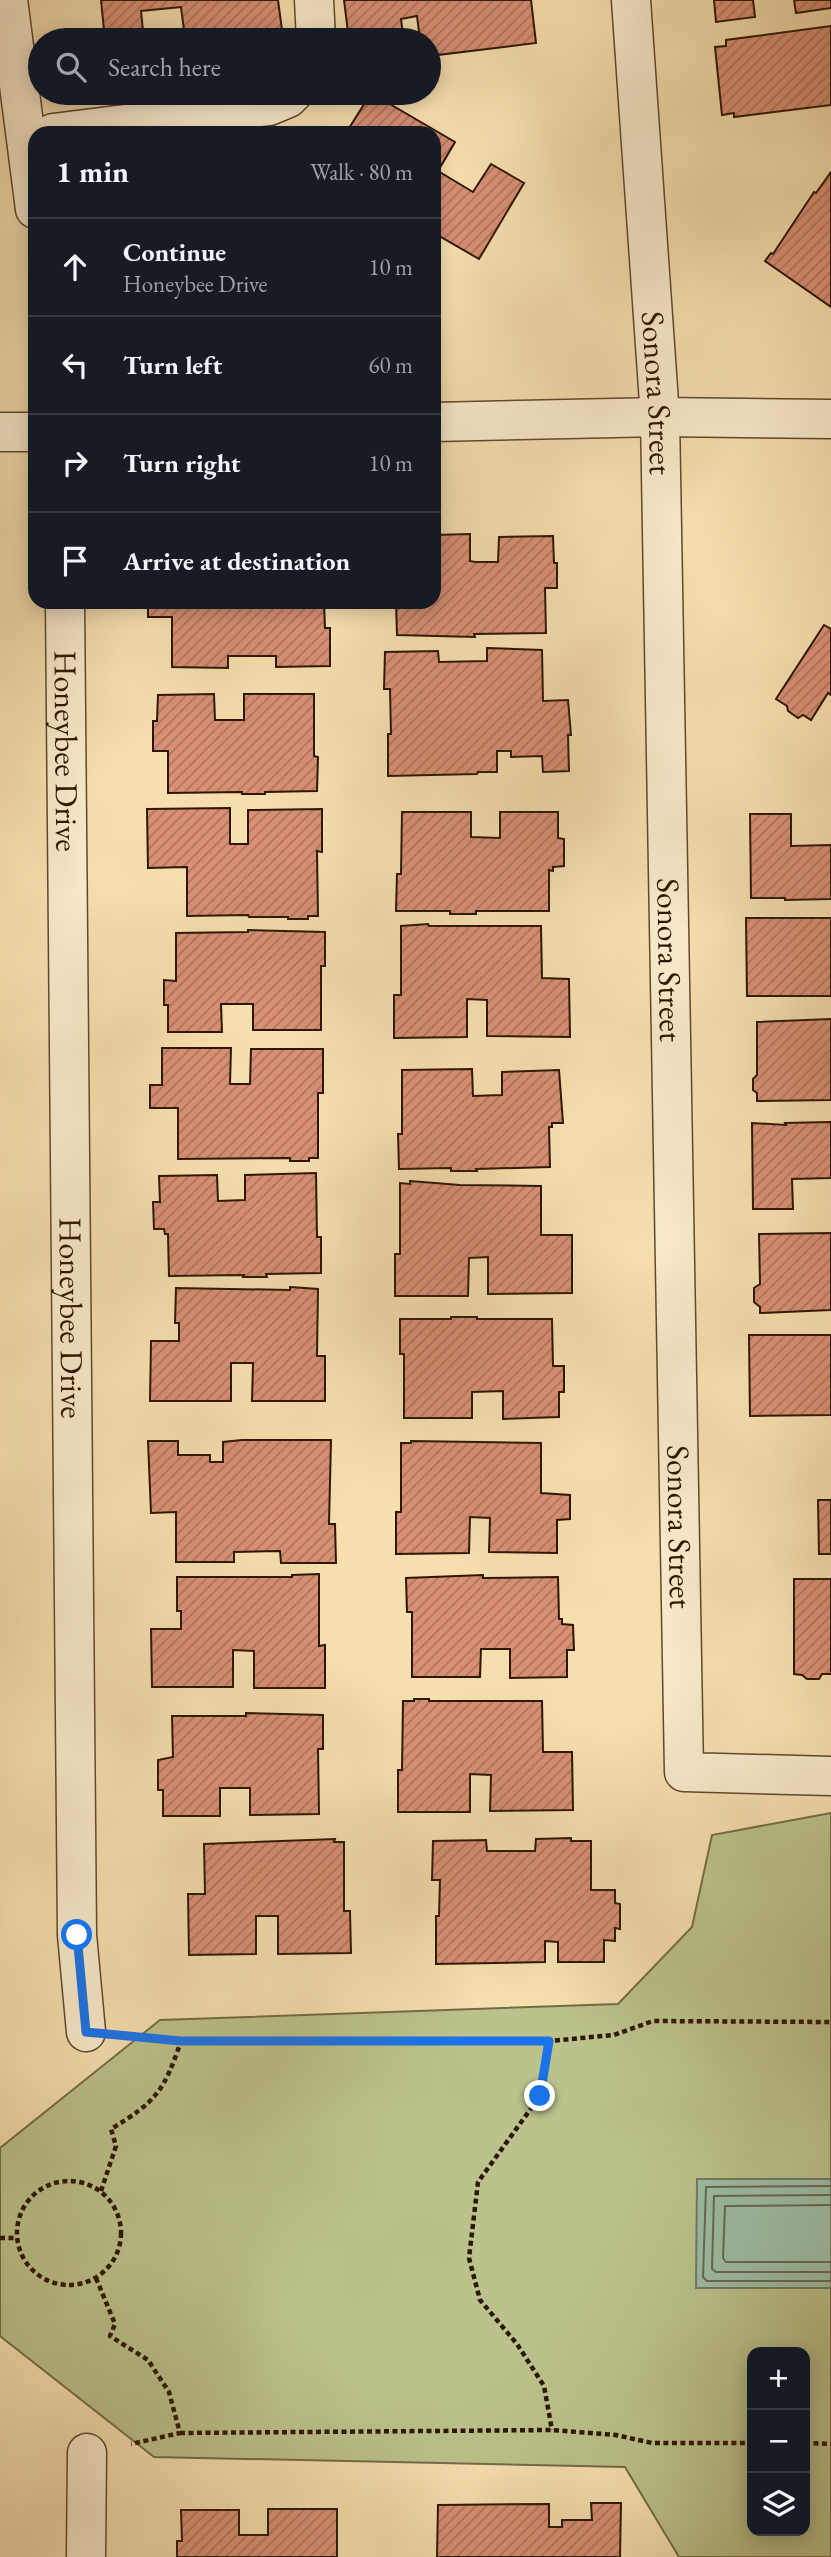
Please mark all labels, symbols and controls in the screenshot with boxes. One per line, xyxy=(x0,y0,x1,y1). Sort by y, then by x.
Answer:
search box xyxy=(28,28,441,105)
icon: search xyxy=(52,48,90,86)
text: Search here xyxy=(108,50,221,84)
text: 1 min xyxy=(56,152,129,191)
text: Walk · 80 m xyxy=(310,157,413,187)
text: Continue xyxy=(123,235,226,269)
icon: ahead xyxy=(56,248,94,286)
text: 10 m xyxy=(368,252,413,282)
text: Honeybee Drive xyxy=(123,269,268,299)
street label: Sonora Street xyxy=(632,310,682,475)
icon: left xyxy=(56,346,94,384)
text: Turn left xyxy=(123,348,222,382)
text: 60 m xyxy=(368,350,413,380)
icon: right xyxy=(56,444,94,482)
text: Turn right xyxy=(123,446,241,480)
text: 10 m xyxy=(368,448,413,478)
icon: arrive xyxy=(56,542,94,580)
text: Arrive at destination xyxy=(123,544,350,578)
street label: Honeybee Drive xyxy=(44,650,88,852)
street label: Sonora Street xyxy=(647,878,692,1042)
street label: Honeybee Drive xyxy=(50,1217,93,1419)
street label: Sonora Street xyxy=(657,1445,702,1609)
route start xyxy=(61,1919,92,1950)
route end xyxy=(524,2080,555,2111)
map controls xyxy=(747,2347,810,2536)
button: + xyxy=(747,2347,810,2410)
button: − xyxy=(747,2410,810,2473)
button: layers xyxy=(747,2473,810,2536)

